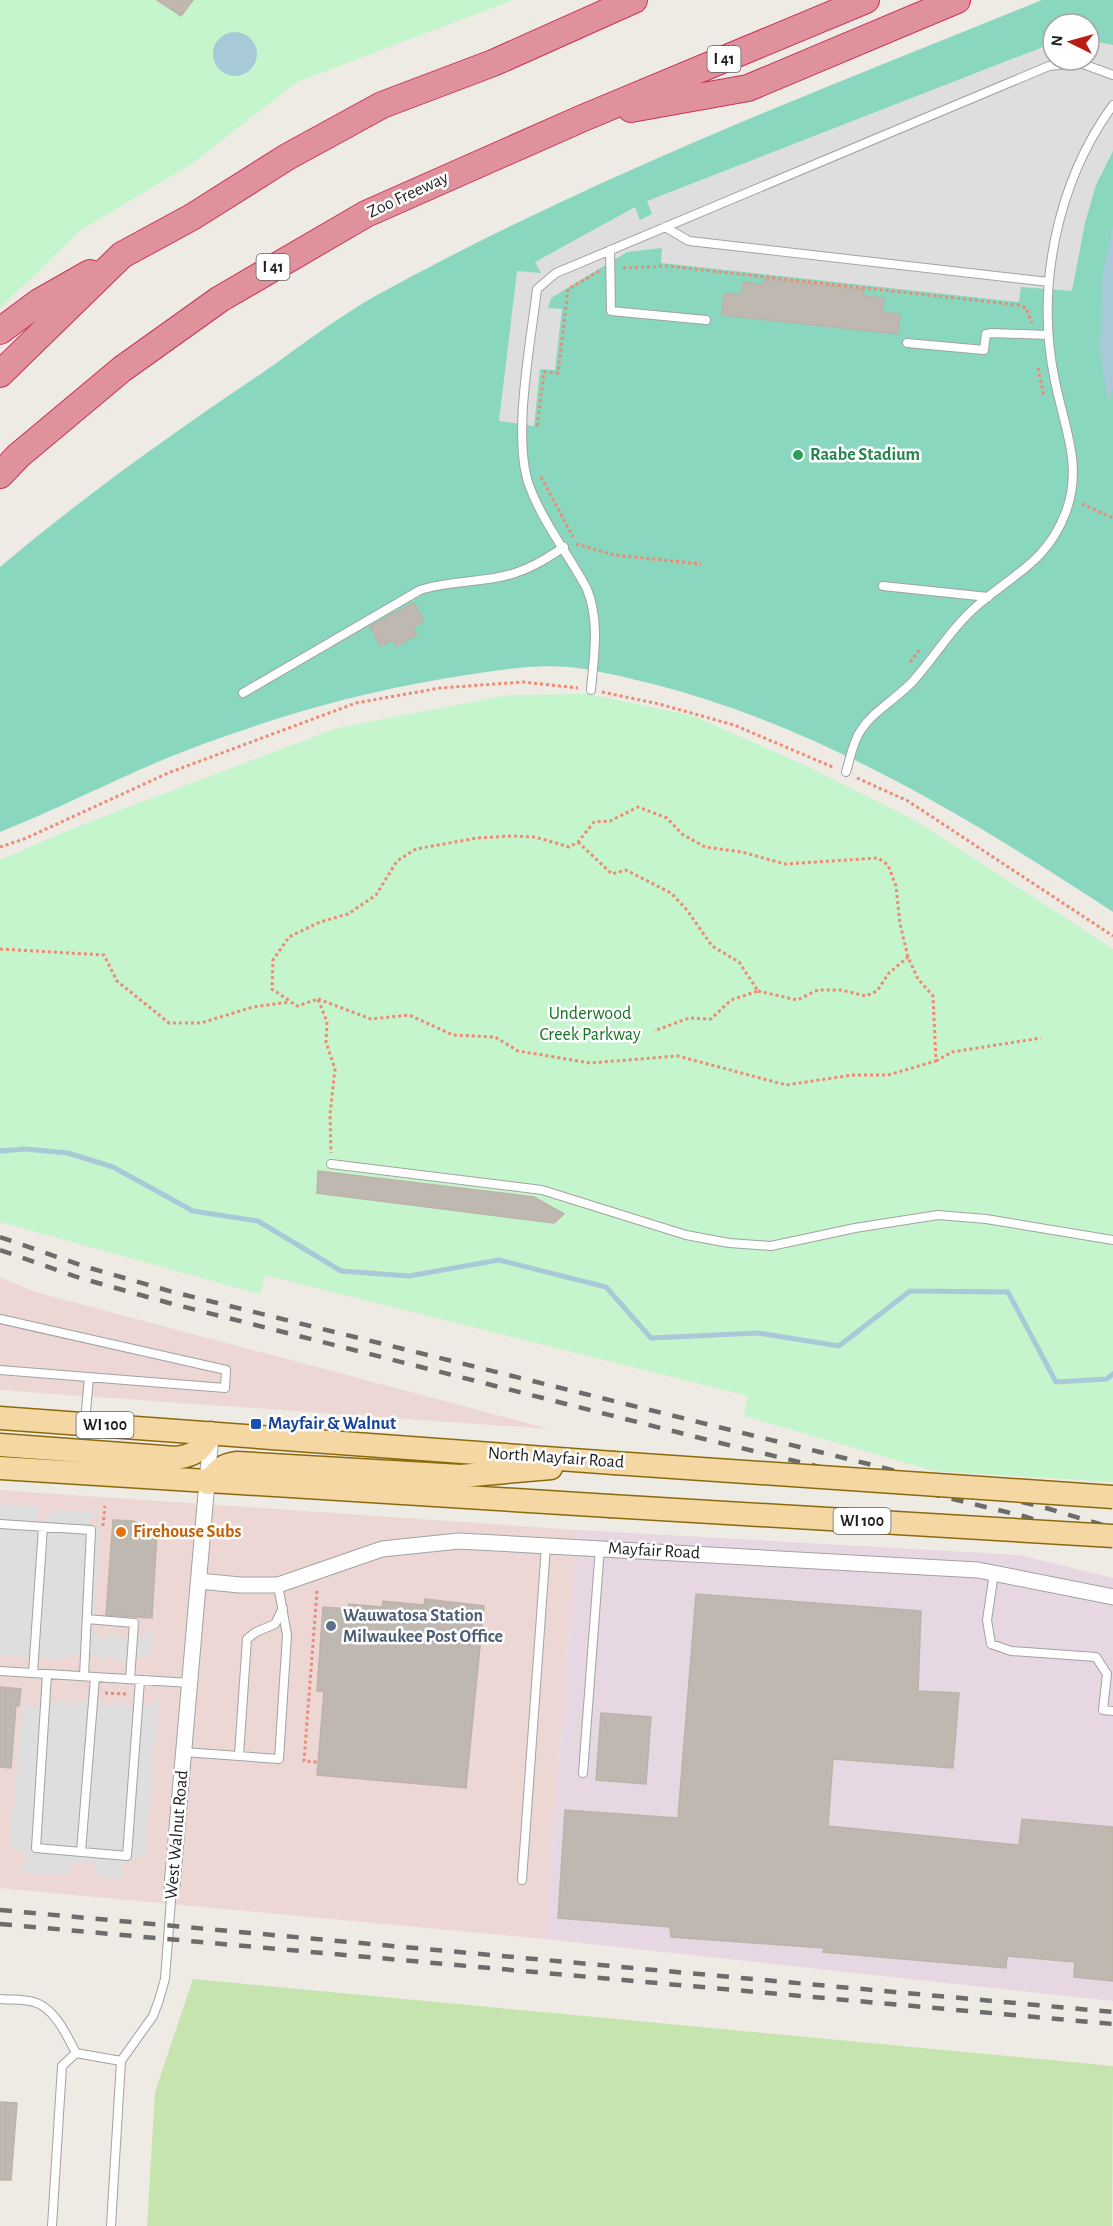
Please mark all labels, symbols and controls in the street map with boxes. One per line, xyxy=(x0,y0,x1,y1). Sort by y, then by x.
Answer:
north arrow xyxy=(1041,12,1101,72)
text: N xyxy=(1049,35,1066,47)
road number: I 41 xyxy=(708,46,740,72)
street label: Zoo Freeway xyxy=(365,168,451,222)
road number: I 41 xyxy=(256,254,290,280)
place label: Raabe Stadium xyxy=(810,446,920,464)
marker: Raabe Stadium xyxy=(791,448,805,462)
park label: Underwood Creek Parkway xyxy=(539,1005,641,1044)
road number: WI 100 xyxy=(76,1412,134,1438)
place label: Mayfair & Walnut xyxy=(268,1415,396,1433)
marker: Mayfair & Walnut xyxy=(249,1417,263,1431)
street label: North Mayfair Road xyxy=(487,1444,625,1472)
road number: WI 100 xyxy=(834,1508,890,1534)
place label: Firehouse Subs xyxy=(133,1523,241,1541)
marker: Firehouse Subs xyxy=(114,1525,128,1539)
street label: Mayfair Road xyxy=(607,1540,701,1562)
place label: Wauwatosa Station Milwaukee Post Office xyxy=(343,1607,503,1646)
marker: Wauwatosa Station Milwaukee Post Office xyxy=(324,1619,338,1633)
street label: West Walnut Road xyxy=(162,1770,192,1900)

